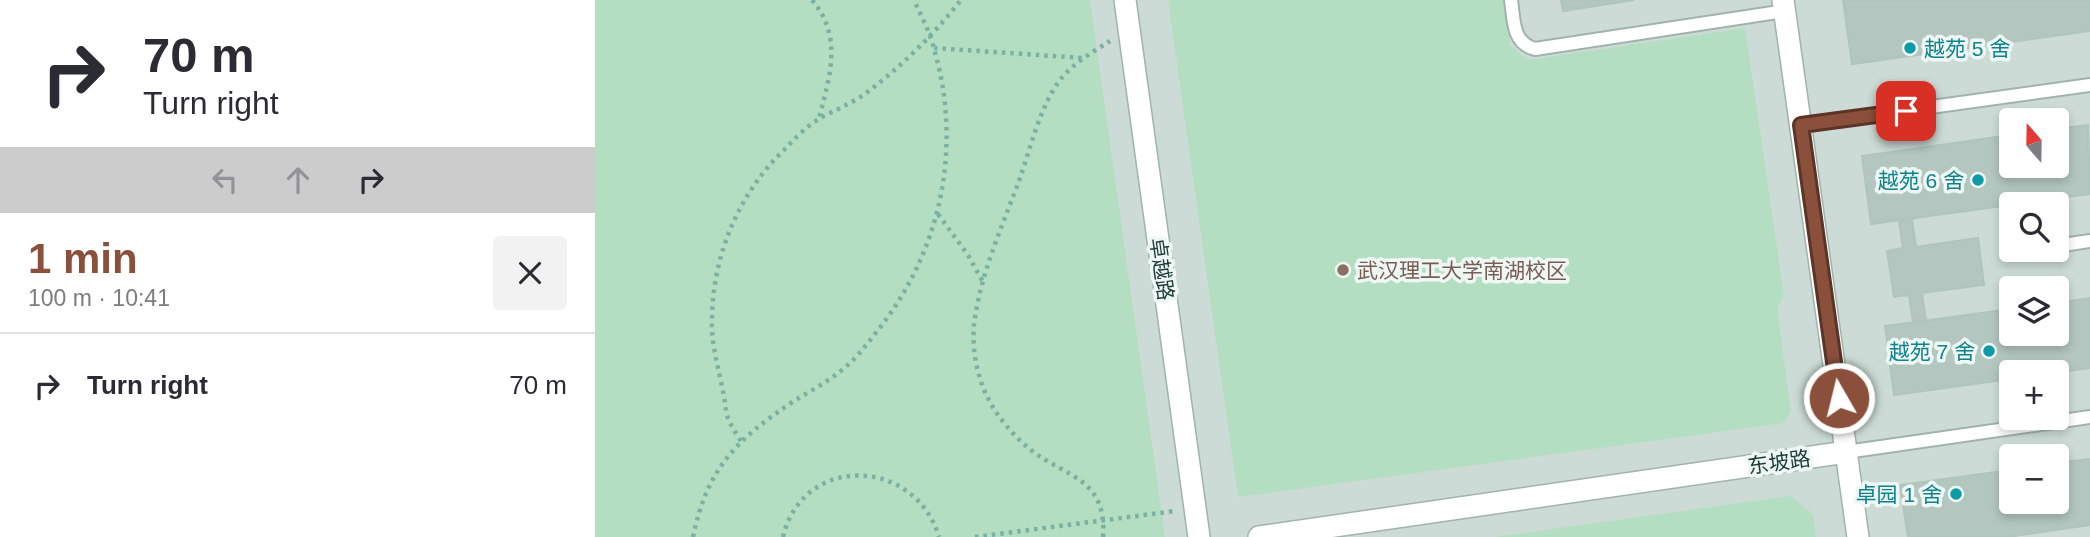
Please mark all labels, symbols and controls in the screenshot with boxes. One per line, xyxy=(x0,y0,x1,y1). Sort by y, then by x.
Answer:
icon: right xyxy=(28,28,119,119)
text: 70 m xyxy=(143,28,255,82)
place label: 越苑 5 舍 xyxy=(1924,37,2010,60)
marker: 越苑 5 舍 xyxy=(1902,40,1918,56)
pin xyxy=(1876,81,1936,141)
text: Turn right xyxy=(143,85,279,121)
icon: arrive xyxy=(1887,92,1925,130)
north arrow xyxy=(1999,108,2069,178)
map controls xyxy=(1999,108,2069,514)
icon: left xyxy=(206,161,244,199)
icon: ahead xyxy=(279,161,317,199)
icon: right xyxy=(352,161,390,199)
place label: 越苑 6 舍 xyxy=(1878,169,1964,192)
marker: 越苑 6 舍 xyxy=(1970,172,1986,188)
button: search xyxy=(1999,192,2069,262)
text: 1 min xyxy=(28,235,138,282)
button: close xyxy=(493,236,567,310)
street label: 卓越路 xyxy=(1146,236,1178,302)
place label: 武汉理工大学南湖校区 xyxy=(1357,259,1567,282)
marker: 武汉理工大学南湖校区 xyxy=(1335,262,1351,278)
button: layers xyxy=(1999,276,2069,346)
text: 100 m · 10:41 xyxy=(28,285,170,311)
place label: 越苑 7 舍 xyxy=(1889,340,1975,363)
marker: 越苑 7 舍 xyxy=(1981,343,1997,359)
button: + xyxy=(1999,360,2069,430)
position arrow xyxy=(1802,361,1876,435)
icon: right xyxy=(28,367,66,405)
text: Turn right xyxy=(87,370,208,400)
text: 70 m xyxy=(509,370,567,400)
button: − xyxy=(1999,444,2069,514)
street label: 东坡路 xyxy=(1746,446,1812,478)
place label: 卓园 1 舍 xyxy=(1856,483,1942,506)
marker: 卓园 1 舍 xyxy=(1948,486,1964,502)

